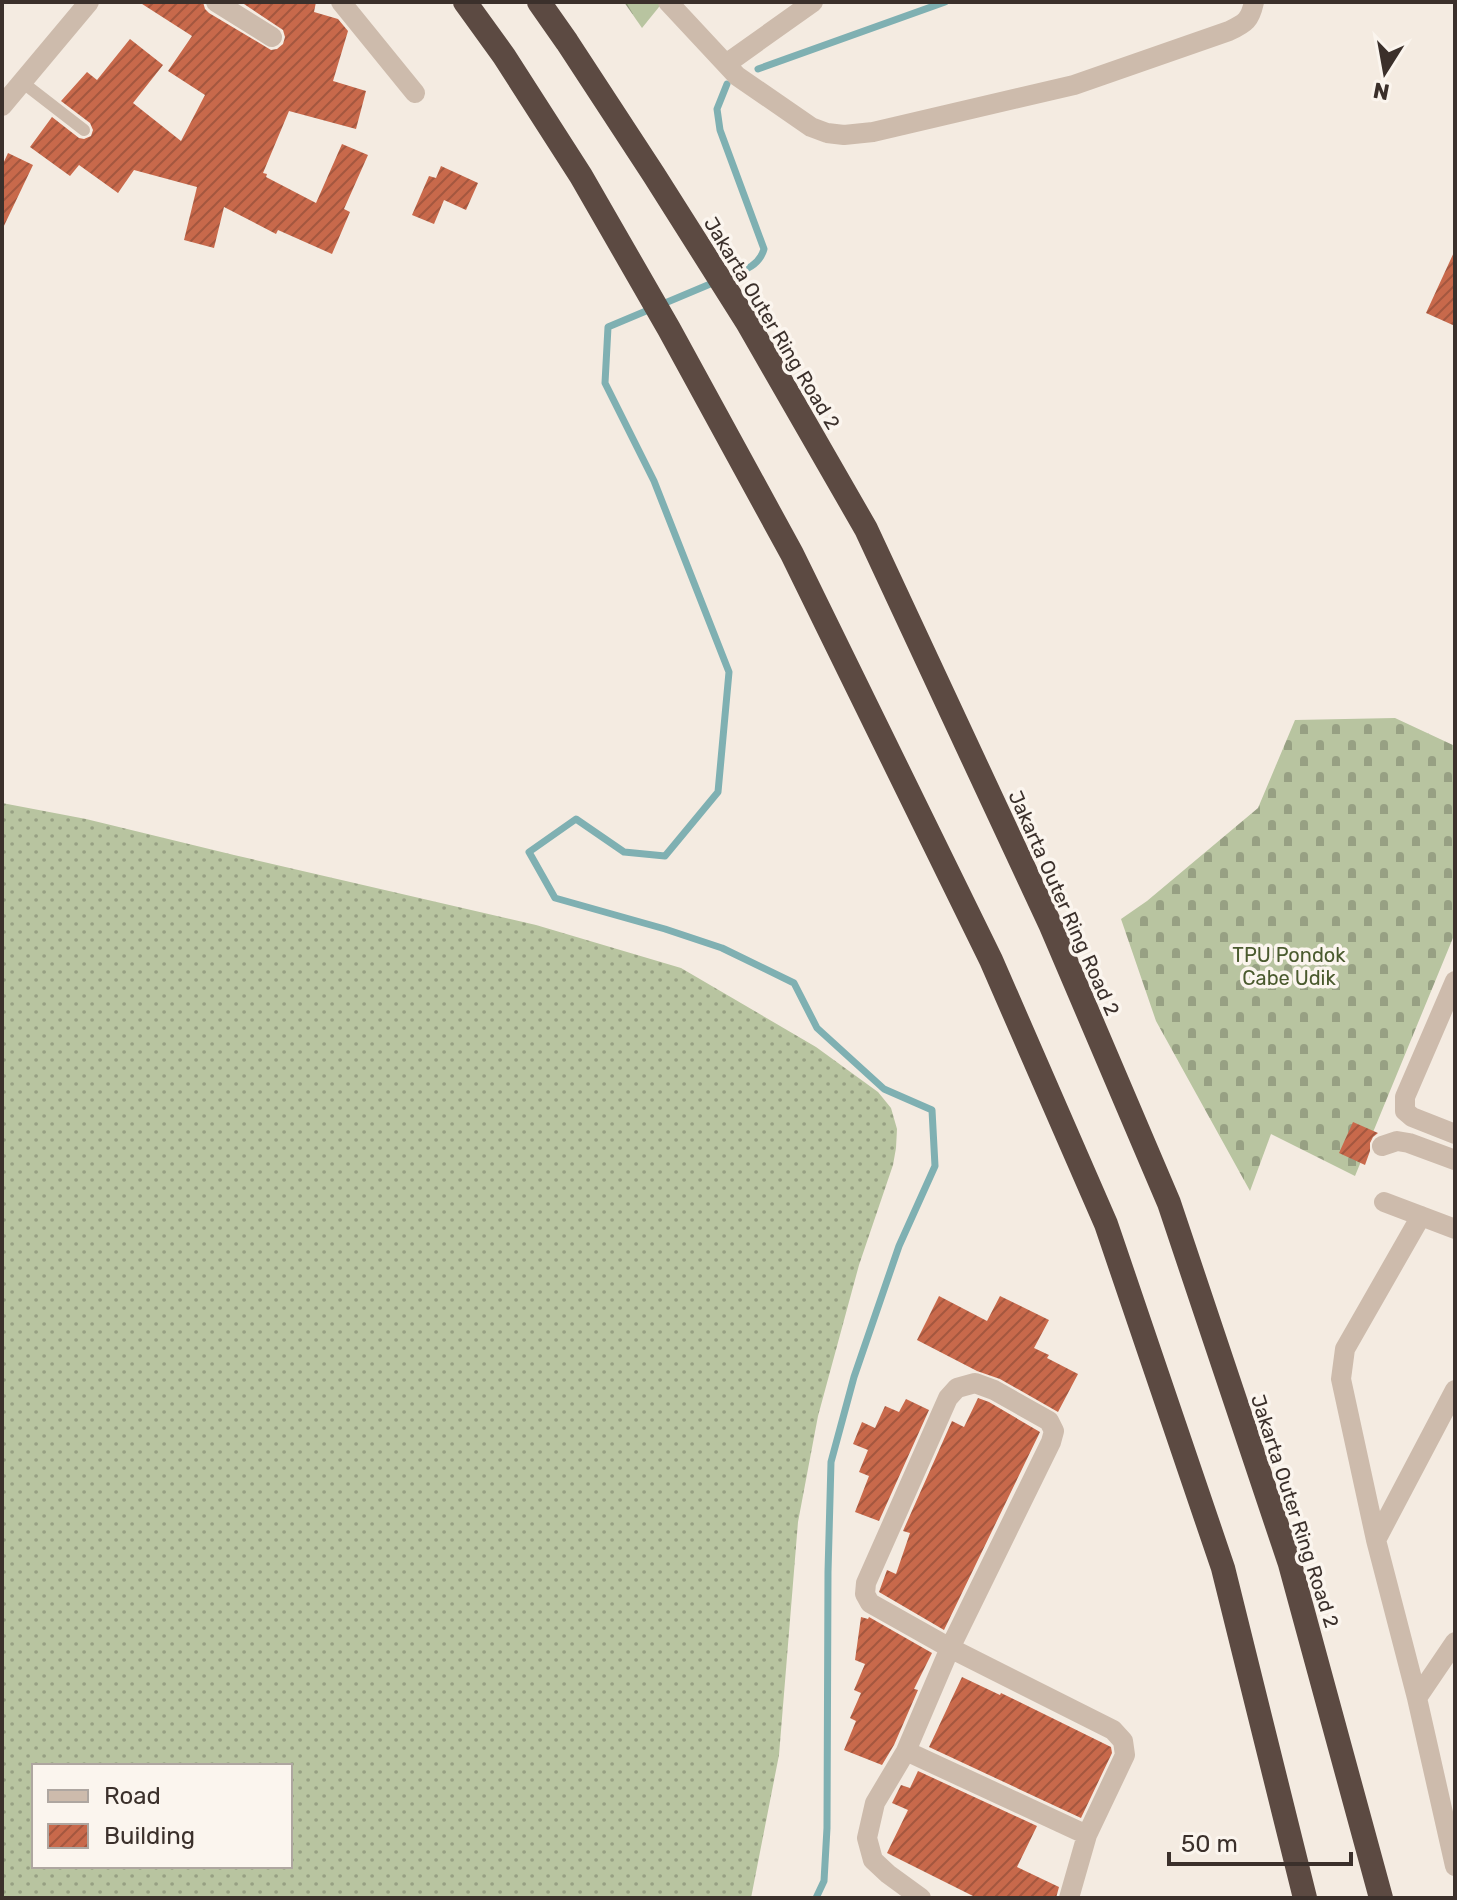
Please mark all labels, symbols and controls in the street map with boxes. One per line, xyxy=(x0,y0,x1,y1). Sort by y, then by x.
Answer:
north arrow xyxy=(1345,32,1425,112)
text: N xyxy=(1371,76,1392,106)
street label: Jakarta Outer Ring Road 2 xyxy=(699,212,845,434)
street label: Jakarta Outer Ring Road 2 xyxy=(1003,787,1125,1019)
park label: TPU Pondok Cabe Udik xyxy=(1232,943,1346,990)
street label: Jakarta Outer Ring Road 2 xyxy=(1246,1391,1344,1631)
legend xyxy=(32,1764,292,1868)
text: Road xyxy=(104,1782,161,1810)
scale bar xyxy=(1169,1816,1351,1866)
text: Building xyxy=(104,1822,195,1850)
text: 50 m xyxy=(1181,1830,1238,1858)

